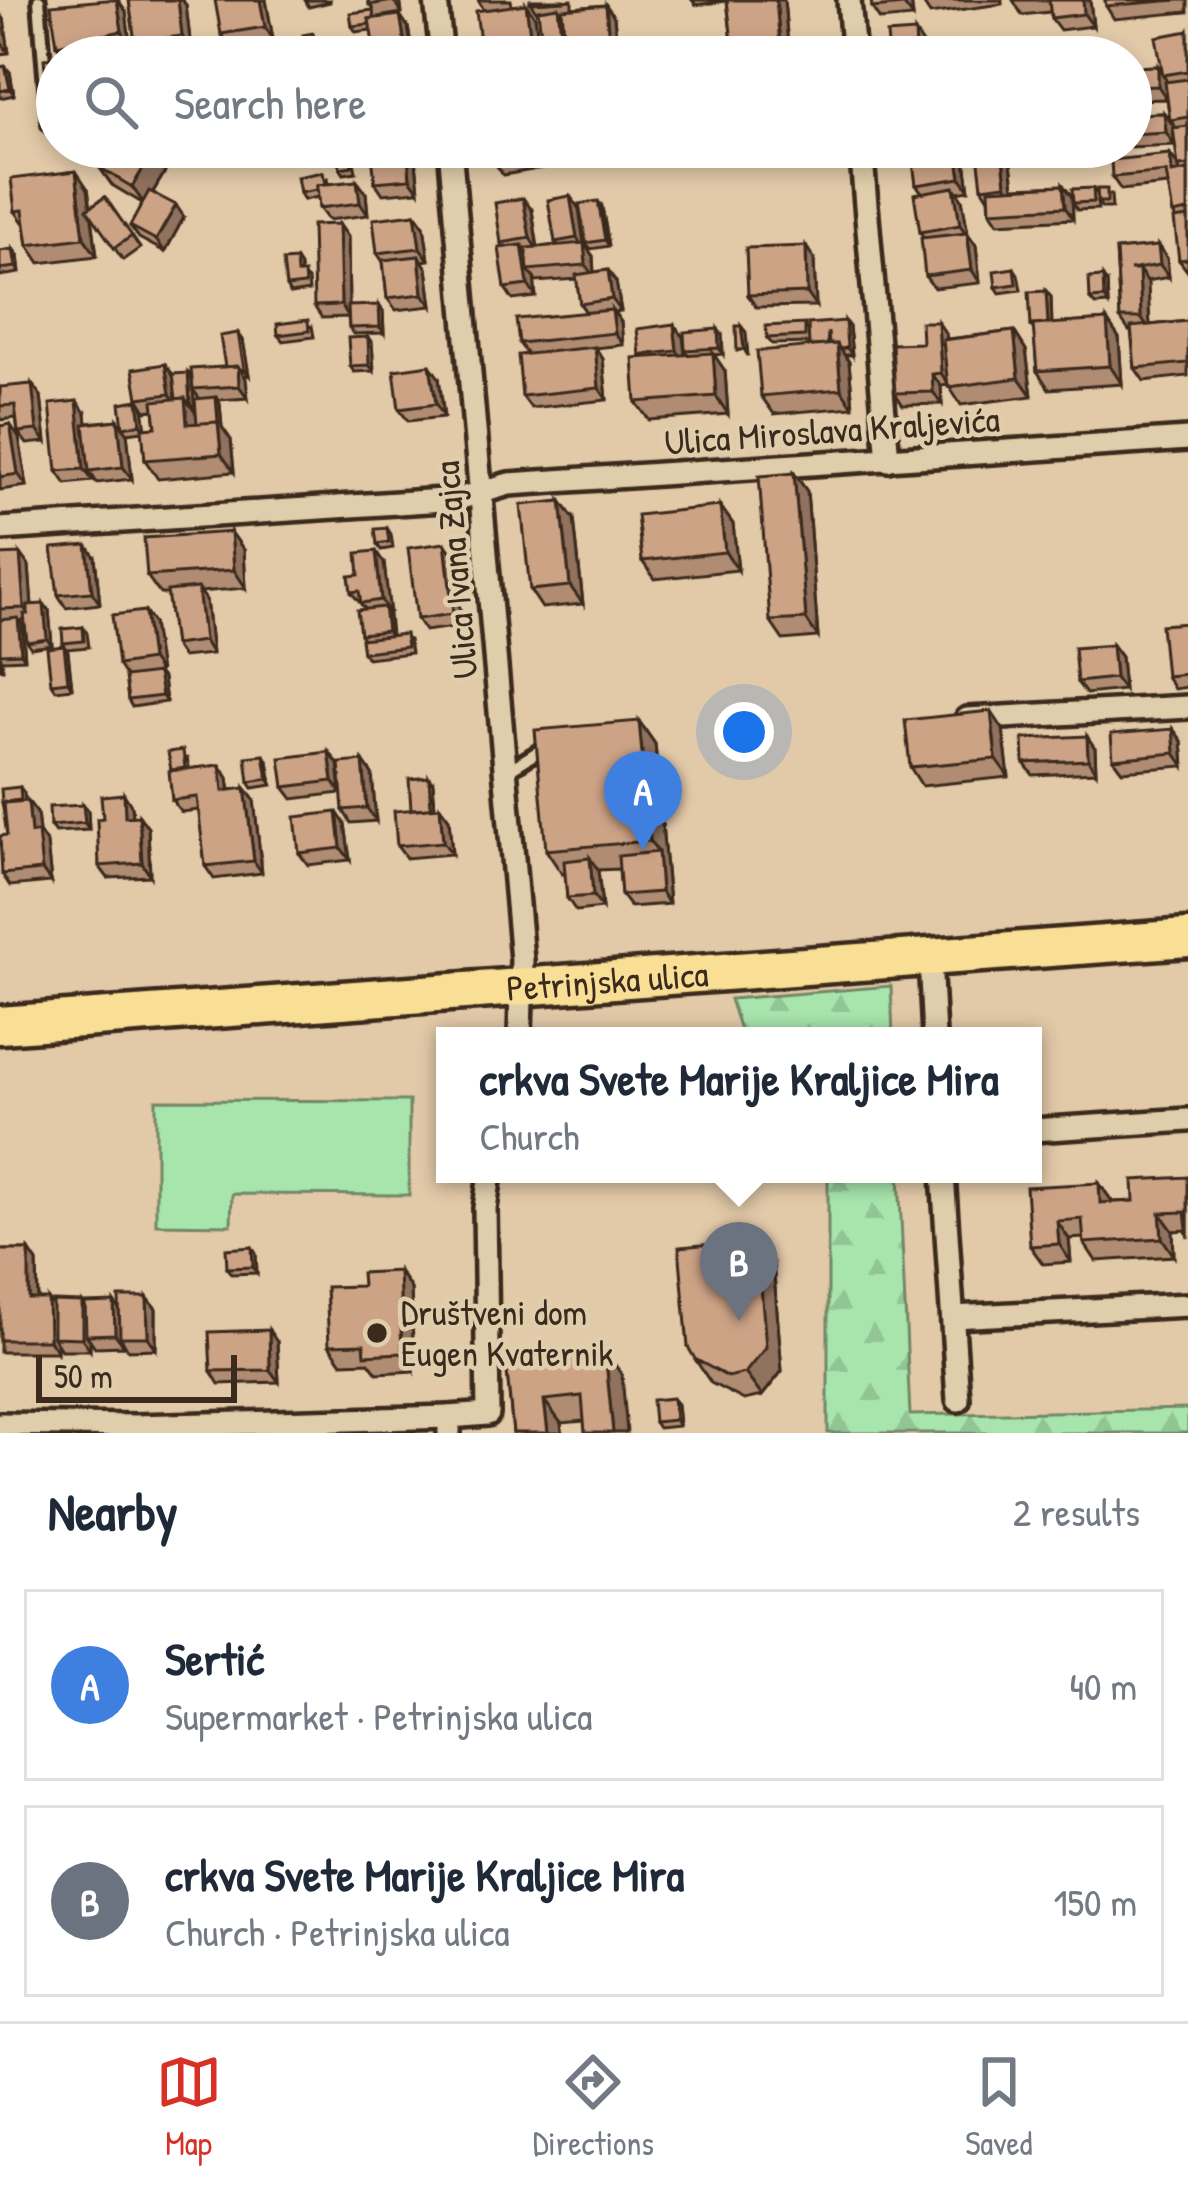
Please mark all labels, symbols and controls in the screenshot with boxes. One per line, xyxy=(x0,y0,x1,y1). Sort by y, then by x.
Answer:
search box xyxy=(36,36,1152,168)
icon: search xyxy=(78,69,144,135)
text: Search here xyxy=(174,72,366,133)
street label: Ulica Miroslava Kraljevića xyxy=(663,393,1001,466)
street label: Ulica Ivana Zajca xyxy=(421,459,488,681)
your location xyxy=(714,702,774,762)
pin: A xyxy=(604,751,682,850)
street label: Petrinjska ulica xyxy=(505,948,710,1012)
popup xyxy=(436,1027,1042,1183)
text: crkva Svete Marije Kraljice Mira xyxy=(479,1048,999,1109)
text: Church xyxy=(479,1109,579,1162)
pin: B xyxy=(700,1222,778,1321)
place label: Društveni dom Eugen Kvaternik xyxy=(401,1287,613,1377)
marker: Društveni dom Eugen Kvaternik xyxy=(364,1320,390,1346)
scale bar xyxy=(36,1349,237,1402)
text: 50 m xyxy=(54,1354,113,1398)
text: Nearby xyxy=(48,1477,178,1546)
text: 2 results xyxy=(1013,1485,1140,1538)
text: Sertić xyxy=(165,1628,264,1689)
text: A xyxy=(80,1659,100,1712)
text: 40 m xyxy=(1069,1659,1137,1712)
text: Supermarket · Petrinjska ulica xyxy=(165,1689,592,1742)
text: crkva Svete Marije Kraljice Mira xyxy=(165,1844,684,1905)
text: B xyxy=(80,1875,100,1928)
text: 150 m xyxy=(1053,1875,1137,1928)
text: Church · Petrinjska ulica xyxy=(165,1905,509,1958)
tab: Map xyxy=(156,2049,222,2165)
tab: Directions xyxy=(533,2049,654,2165)
tab: Saved xyxy=(965,2049,1032,2165)

